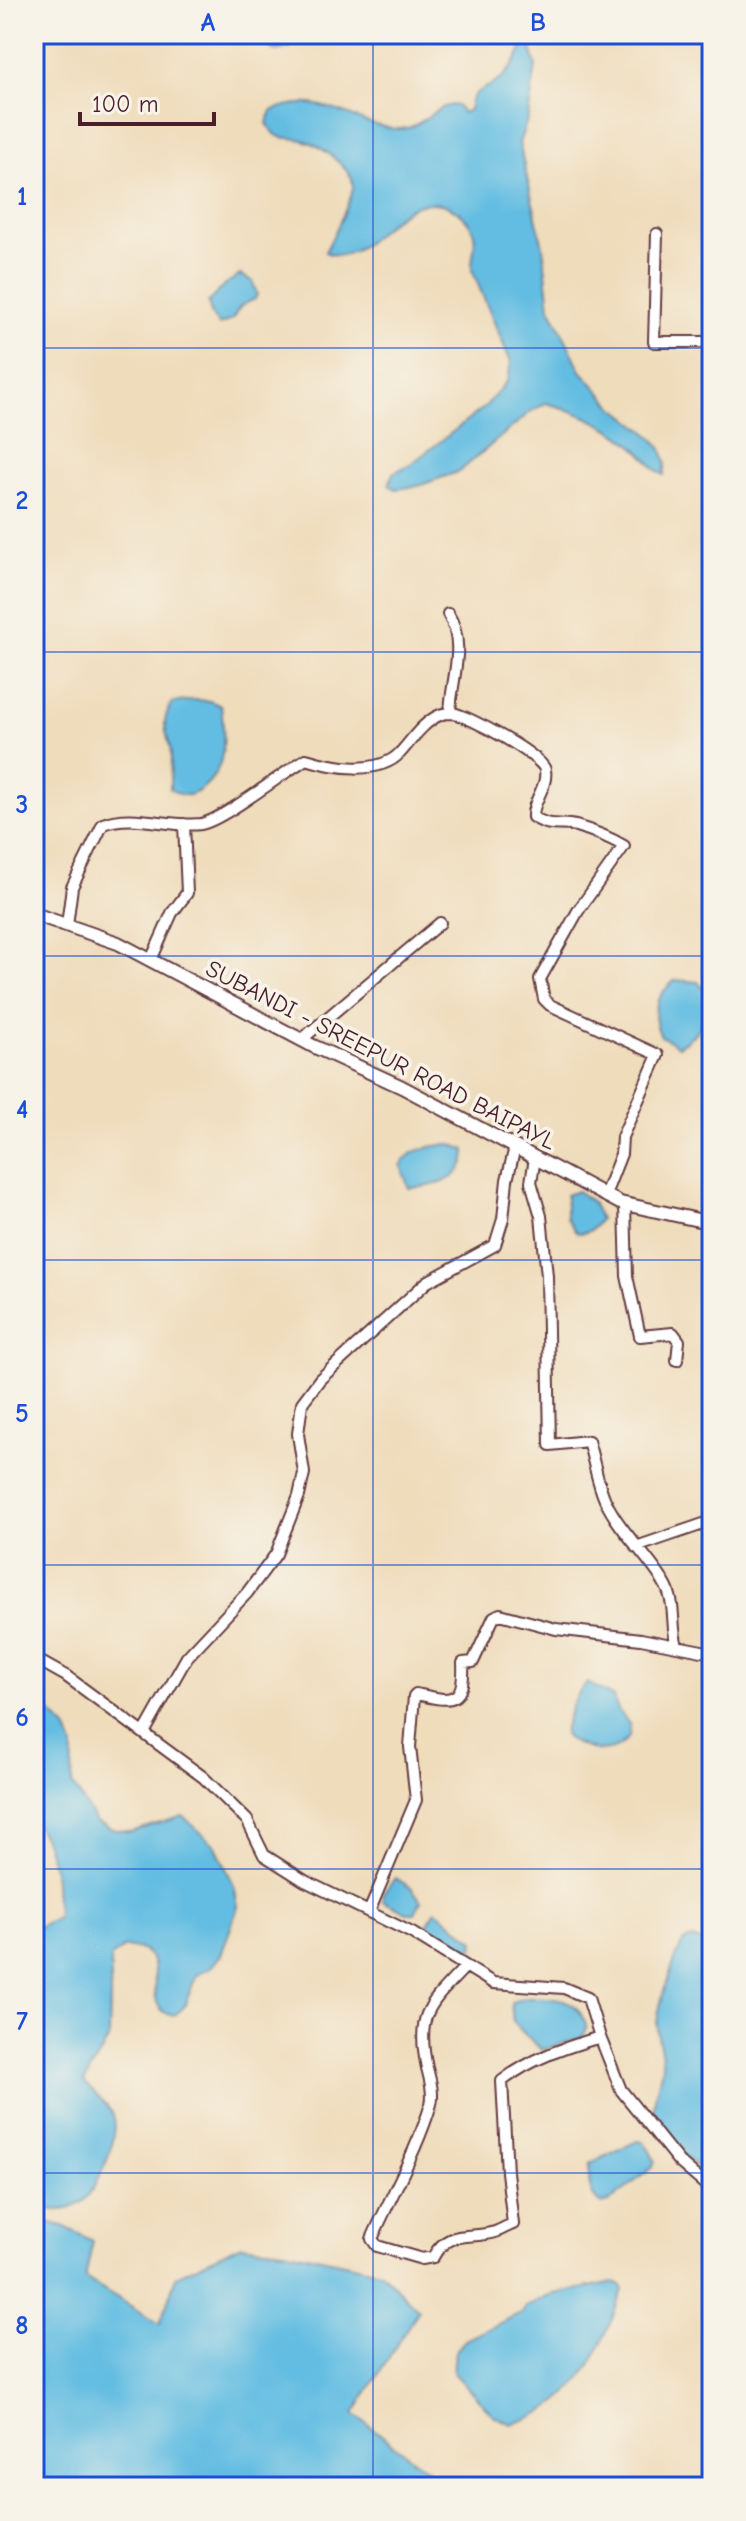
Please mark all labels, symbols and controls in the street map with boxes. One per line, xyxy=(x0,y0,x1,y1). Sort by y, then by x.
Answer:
text: A xyxy=(201,8,216,38)
text: B xyxy=(530,8,546,38)
scale bar xyxy=(80,76,214,126)
text: 100 m xyxy=(92,90,159,118)
text: 1 xyxy=(17,182,27,212)
text: 2 xyxy=(16,486,28,516)
text: 3 xyxy=(16,790,28,820)
street label: SUBANDI - SREEPUR ROAD BAIPAYL xyxy=(201,954,561,1156)
text: 4 xyxy=(16,1095,28,1125)
text: 5 xyxy=(15,1399,29,1429)
text: 6 xyxy=(15,1703,29,1733)
text: 7 xyxy=(16,2007,28,2037)
text: 8 xyxy=(15,2311,29,2341)

